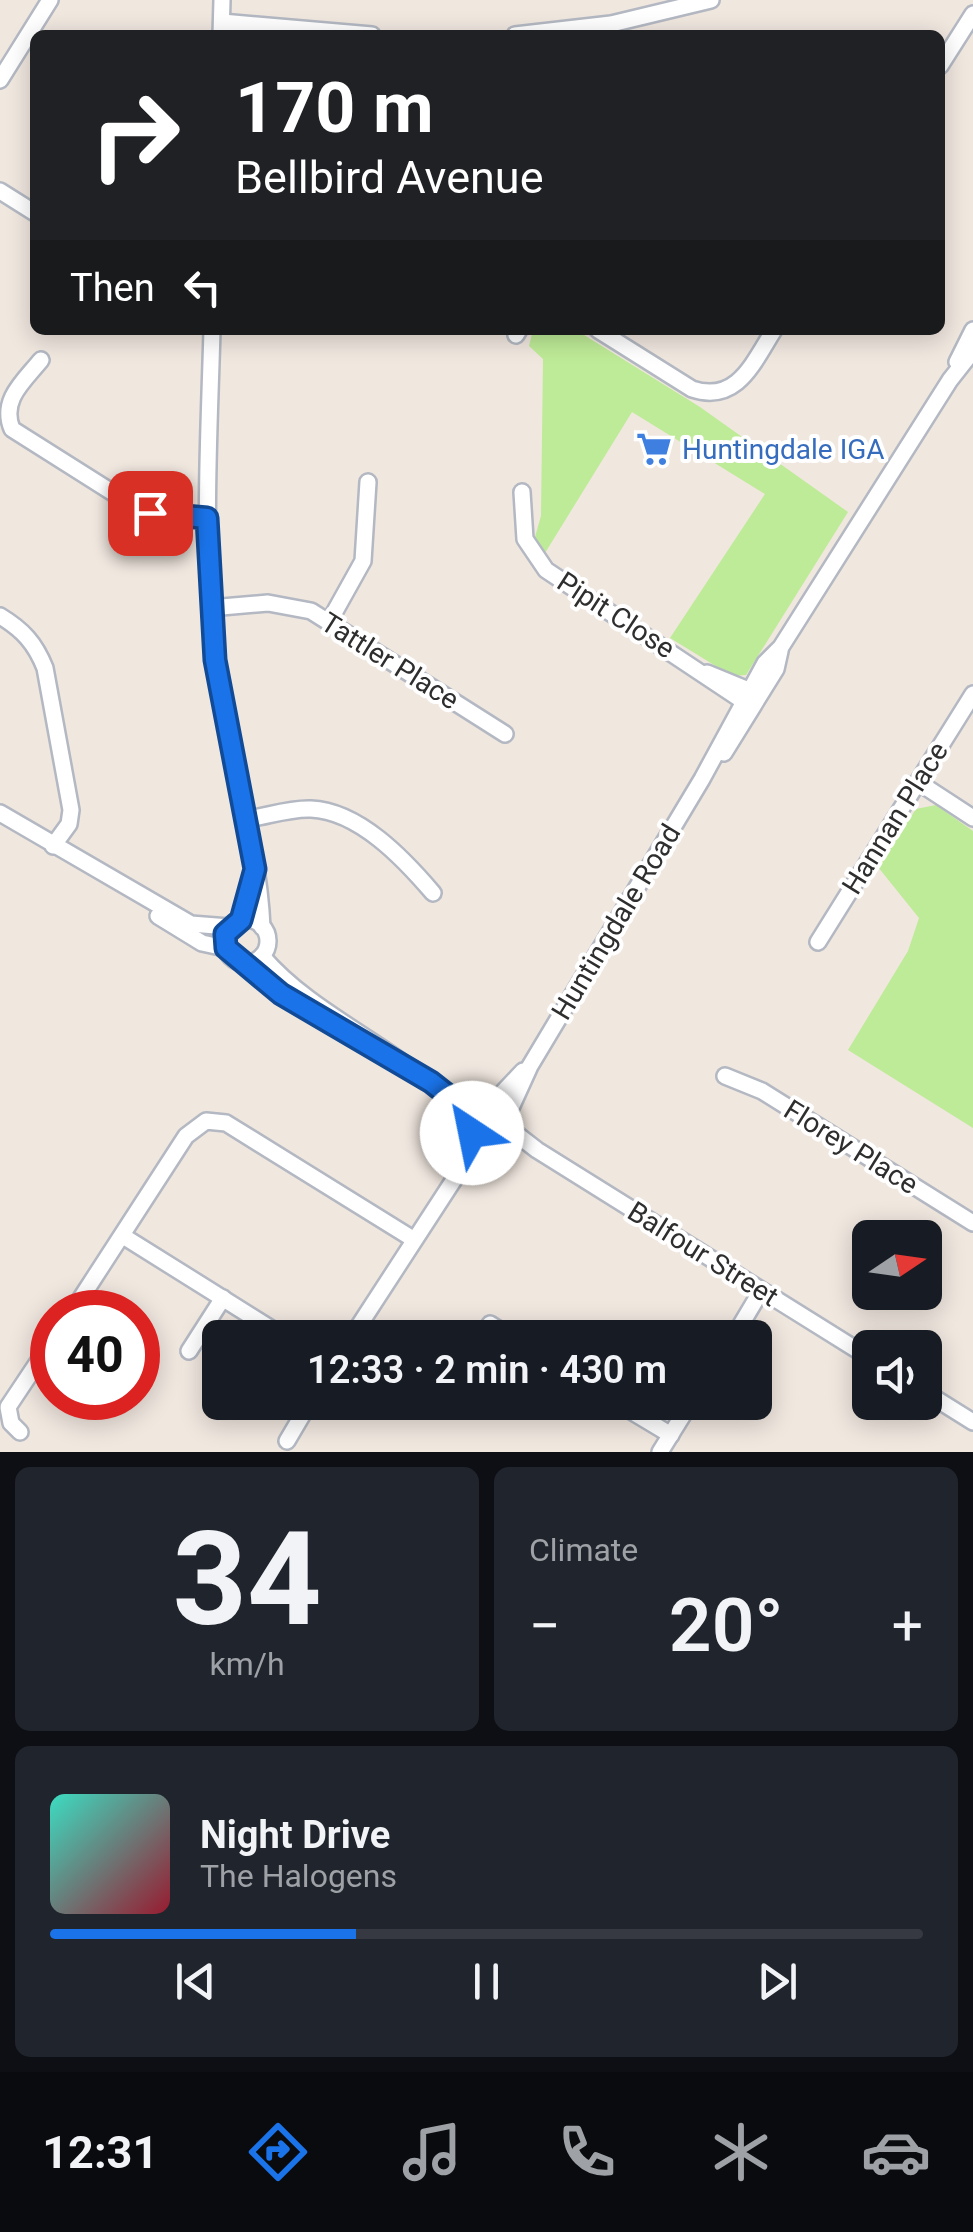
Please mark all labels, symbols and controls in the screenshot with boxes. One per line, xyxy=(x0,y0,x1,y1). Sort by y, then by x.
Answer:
text: 170 m xyxy=(235,67,434,149)
icon: right xyxy=(70,70,200,200)
text: Bellbird Avenue xyxy=(235,151,544,204)
icon: left xyxy=(175,260,230,315)
text: Then xyxy=(70,266,155,310)
supermarket icon: Huntingdale IGA xyxy=(635,430,673,468)
place label: Huntingdale IGA xyxy=(682,433,885,466)
pin xyxy=(108,471,193,556)
icon: arrive xyxy=(123,486,178,541)
street label: Pipit Close xyxy=(551,565,681,665)
street label: Tattler Place xyxy=(315,606,465,716)
street label: Hannan Place xyxy=(835,736,955,900)
street label: Huntingdale Road xyxy=(545,818,687,1026)
position arrow xyxy=(420,1081,524,1185)
street label: Florey Place xyxy=(778,1093,924,1201)
street label: Balfour Street xyxy=(622,1195,784,1313)
north arrow xyxy=(852,1220,942,1310)
map controls xyxy=(852,1220,942,1420)
speed limit sign: 40 xyxy=(30,1290,160,1420)
button: sound xyxy=(852,1330,942,1420)
text: 12:33 · 2 min · 430 m xyxy=(307,1348,667,1392)
text: 34 xyxy=(172,1503,322,1656)
text: Climate xyxy=(529,1531,638,1569)
text: 20° xyxy=(669,1581,783,1669)
text: − xyxy=(529,1594,560,1658)
text: + xyxy=(892,1594,923,1658)
text: km/h xyxy=(209,1645,285,1683)
text: Night Drive xyxy=(200,1813,390,1857)
text: The Halogens xyxy=(200,1857,397,1895)
icon: previous xyxy=(168,1954,223,2009)
icon: pause xyxy=(459,1954,514,2009)
icon: next xyxy=(750,1954,805,2009)
icon: directions xyxy=(243,2117,313,2187)
icon: music xyxy=(397,2117,467,2187)
icon: phone xyxy=(552,2117,622,2187)
icon: climate xyxy=(706,2117,776,2187)
icon: car xyxy=(861,2117,931,2187)
text: 12:31 xyxy=(42,2126,158,2179)

